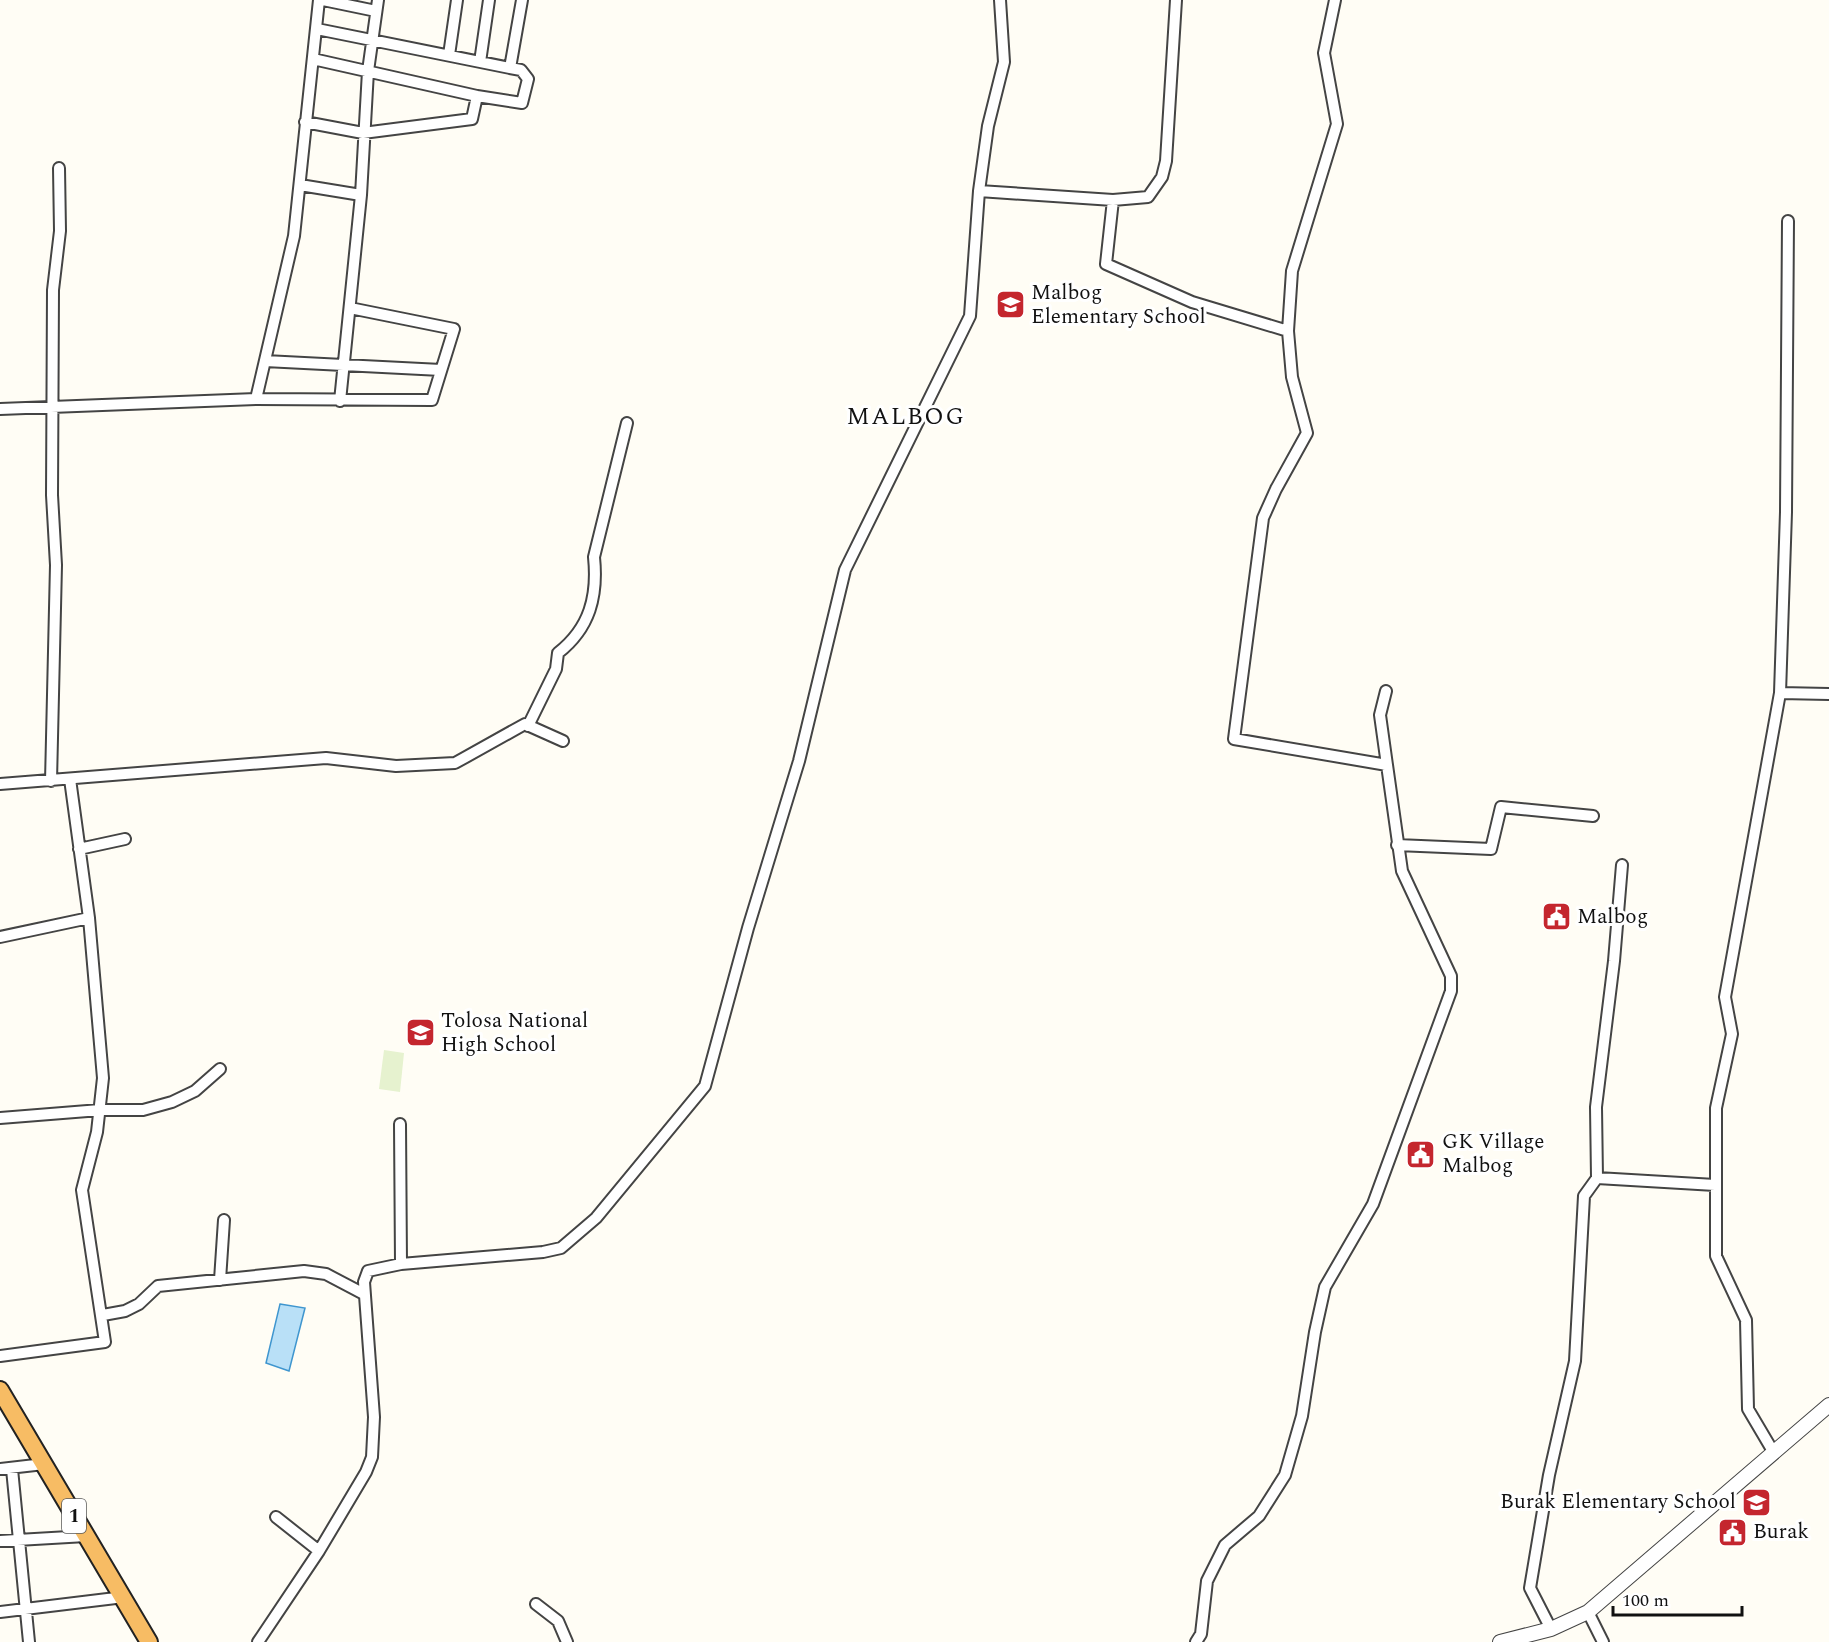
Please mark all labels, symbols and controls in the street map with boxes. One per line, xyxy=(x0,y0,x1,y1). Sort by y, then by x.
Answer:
place label: Malbog Elementary School xyxy=(1031,277,1206,333)
school or university icon: Malbog Elementary School xyxy=(994,289,1026,321)
district label: MALBOG xyxy=(847,399,965,435)
public building icon: Malbog xyxy=(1540,901,1572,933)
place label: Malbog xyxy=(1577,901,1648,933)
place label: Tolosa National High School xyxy=(441,1005,588,1061)
school or university icon: Tolosa National High School xyxy=(404,1017,436,1049)
place label: GK Village Malbog xyxy=(1442,1126,1545,1182)
public building icon: GK Village Malbog xyxy=(1405,1138,1437,1170)
place label: Burak Elementary School xyxy=(1500,1486,1736,1518)
school or university icon: Burak Elementary School xyxy=(1741,1486,1773,1518)
road number: 1 xyxy=(62,1499,86,1533)
public building icon: Burak xyxy=(1716,1516,1748,1548)
place label: Burak xyxy=(1753,1516,1809,1548)
scale bar xyxy=(1613,1579,1742,1617)
text: 100 m xyxy=(1622,1587,1669,1614)

